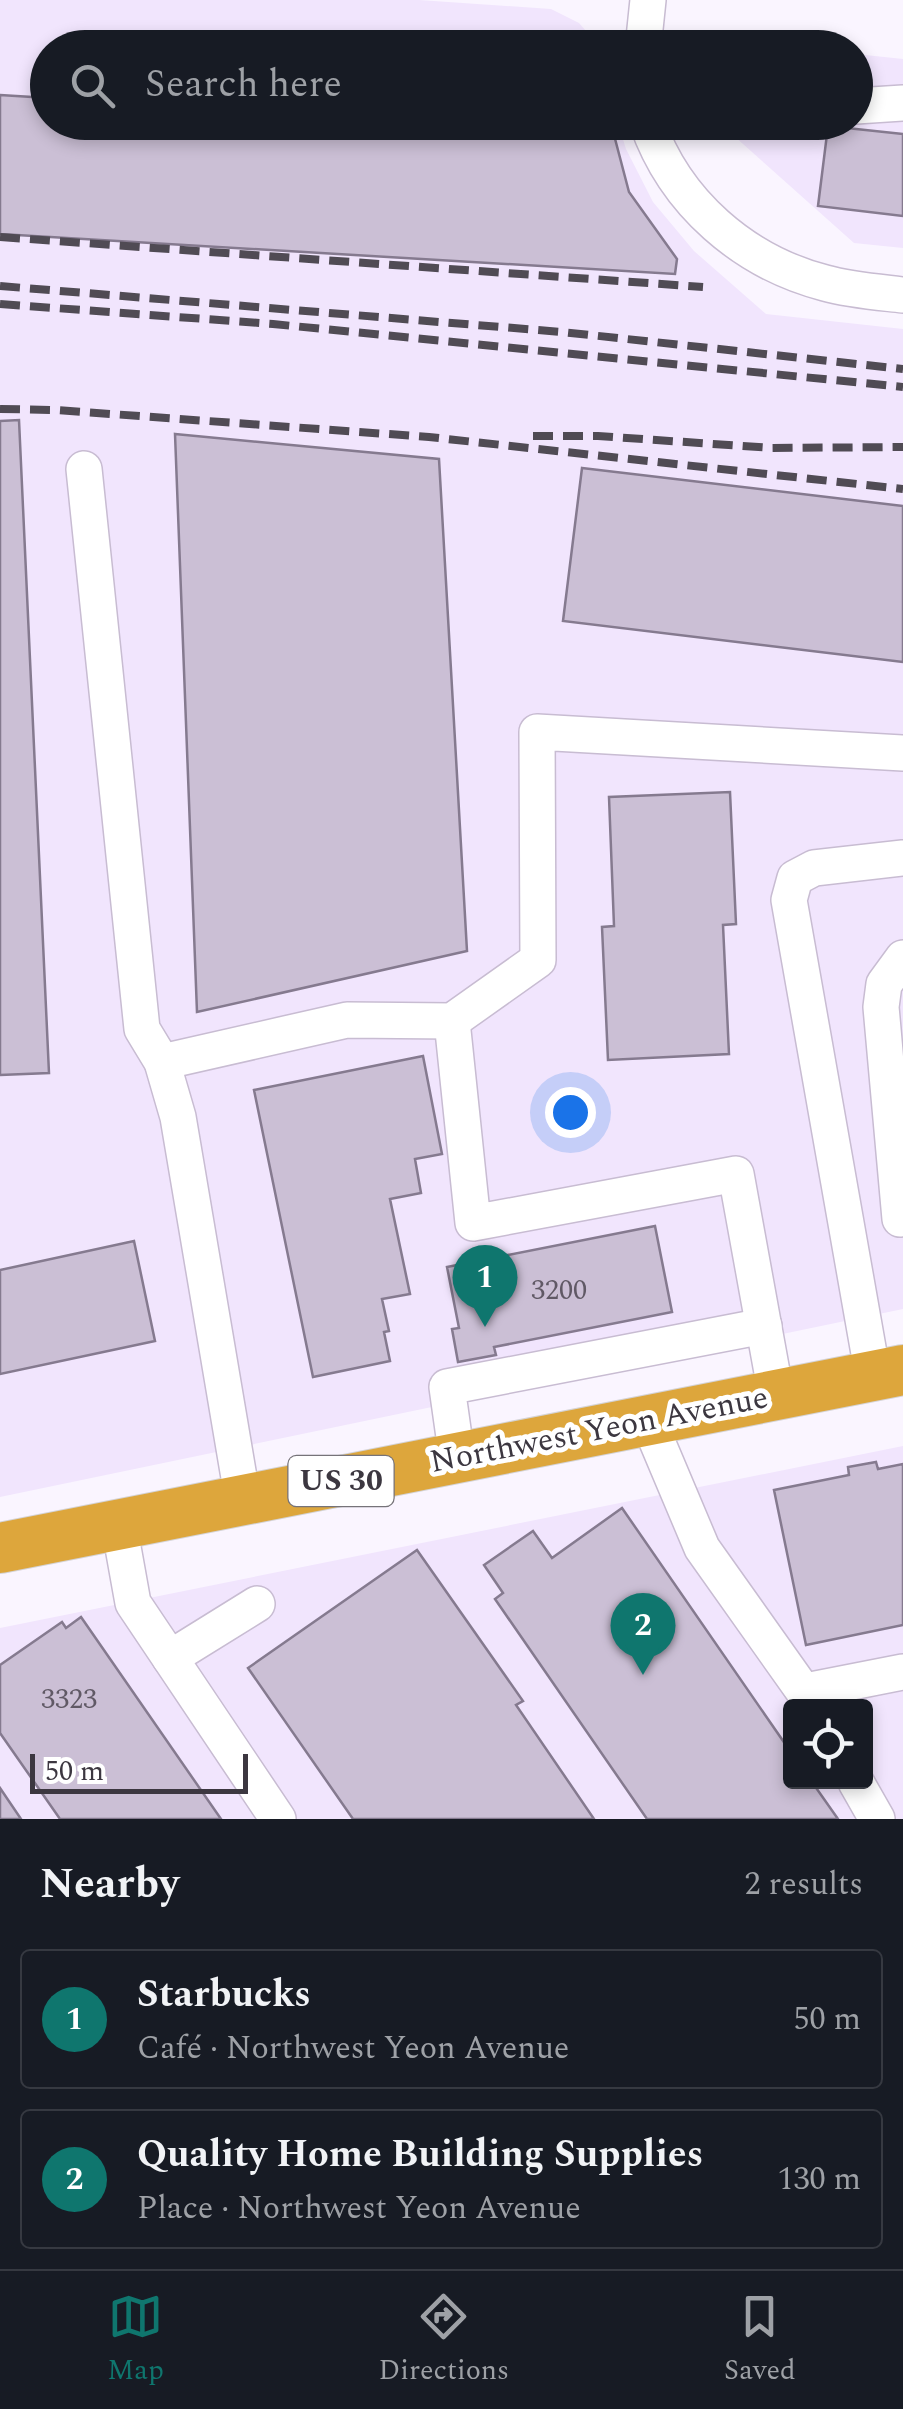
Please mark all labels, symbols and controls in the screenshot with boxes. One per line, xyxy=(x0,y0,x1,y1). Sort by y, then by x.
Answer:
search box xyxy=(30,30,873,140)
text: Search here xyxy=(145,56,342,114)
icon: search xyxy=(65,58,120,113)
your location xyxy=(545,1087,596,1138)
pin: 1 xyxy=(452,1244,518,1327)
house number: 3200 xyxy=(531,1269,587,1312)
street label: Northwest Yeon Avenue xyxy=(426,1373,772,1487)
road number: US 30 xyxy=(288,1456,394,1506)
pin: 2 xyxy=(610,1592,676,1675)
house number: 3323 xyxy=(41,1678,97,1721)
map controls xyxy=(783,1699,873,1789)
button: locate xyxy=(783,1699,873,1789)
scale bar xyxy=(30,1749,248,1794)
text: 50 m xyxy=(45,1750,104,1793)
text: Nearby xyxy=(40,1853,179,1916)
text: 2 results xyxy=(744,1860,863,1909)
text: Starbucks xyxy=(137,1966,311,2024)
text: 1 xyxy=(66,1995,83,2044)
text: 50 m xyxy=(793,1995,861,2044)
text: Café · Northwest Yeon Avenue xyxy=(137,2024,569,2073)
text: Quality Home Building Supplies xyxy=(137,2126,703,2184)
text: 2 xyxy=(66,2155,83,2204)
text: 130 m xyxy=(777,2155,861,2204)
text: Place · Northwest Yeon Avenue xyxy=(137,2184,581,2233)
tab: Map xyxy=(107,2289,164,2392)
tab: Directions xyxy=(378,2289,509,2392)
tab: Saved xyxy=(724,2289,796,2392)

